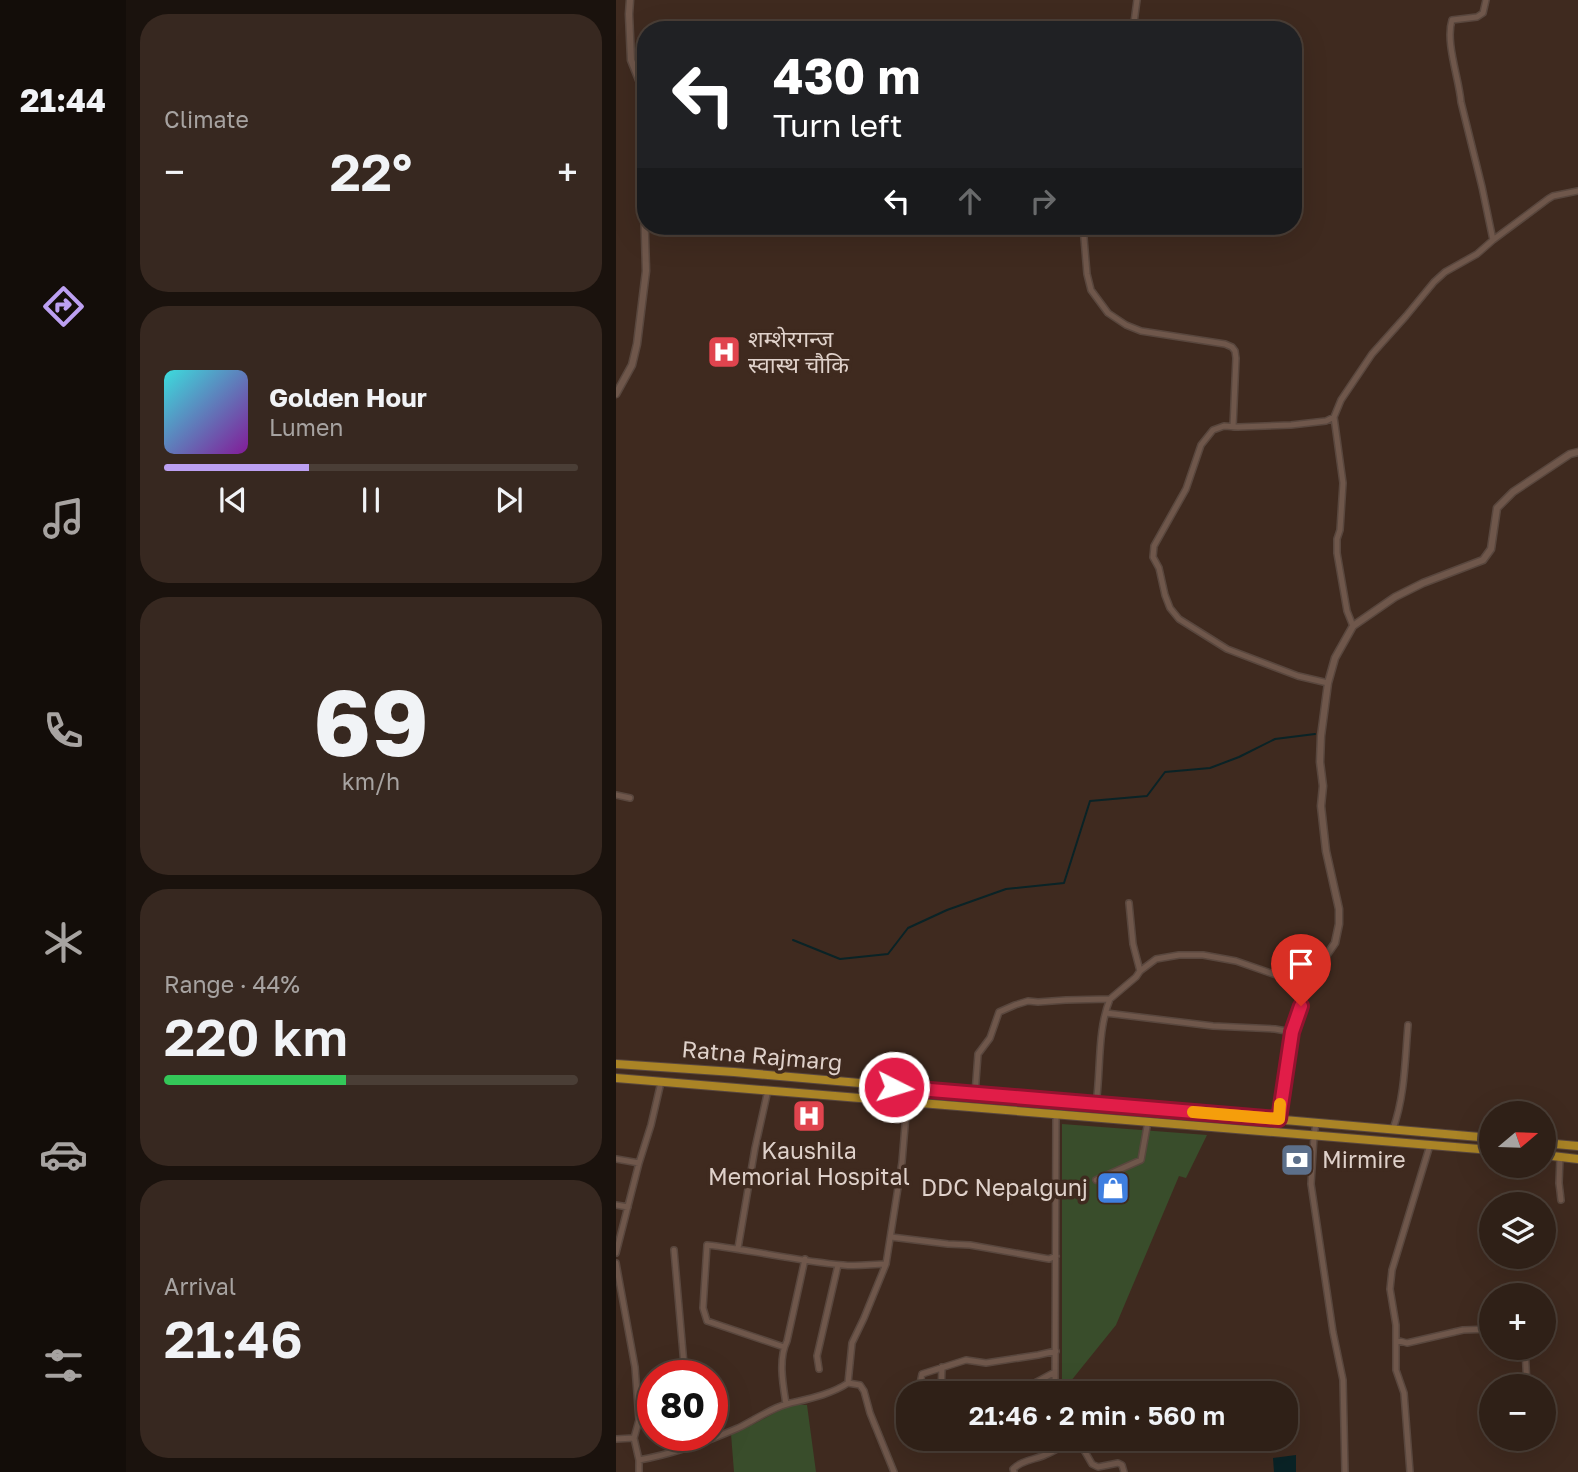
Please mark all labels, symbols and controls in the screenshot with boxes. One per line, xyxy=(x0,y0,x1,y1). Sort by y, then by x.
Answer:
text: 430 m xyxy=(773,46,921,105)
icon: left xyxy=(658,49,749,140)
text: 21:44 xyxy=(20,81,106,119)
text: Climate xyxy=(164,105,249,133)
text: Turn left xyxy=(773,106,902,144)
text: 22° xyxy=(330,140,412,202)
text: − xyxy=(164,149,185,194)
text: + xyxy=(557,149,578,194)
icon: left xyxy=(878,182,916,220)
icon: ahead xyxy=(951,182,989,220)
icon: right xyxy=(1024,182,1062,220)
icon: directions xyxy=(39,282,88,331)
place label: शम्शेरगन्ज स्वास्थ चौकि xyxy=(748,324,850,378)
hospital icon: शम्शेरगन्ज स्वास्थ चौकि xyxy=(705,333,743,371)
text: Golden Hour xyxy=(269,382,427,413)
text: Lumen xyxy=(269,413,343,441)
icon: previous xyxy=(214,481,252,519)
icon: pause xyxy=(352,481,390,519)
icon: next xyxy=(490,481,528,519)
icon: music xyxy=(39,494,88,543)
text: 69 xyxy=(313,667,429,776)
icon: phone xyxy=(39,706,88,755)
text: km/h xyxy=(342,767,400,795)
icon: climate xyxy=(39,918,88,967)
pin xyxy=(1271,934,1331,1006)
icon: arrive xyxy=(1282,945,1320,983)
text: Range · 44% xyxy=(164,970,300,998)
text: 220 km xyxy=(164,1005,348,1067)
street label: Ratna Rajmarg xyxy=(681,1034,844,1076)
position arrow xyxy=(857,1050,931,1124)
hospital icon: Kaushila Memorial Hospital xyxy=(790,1097,828,1135)
north arrow xyxy=(1479,1101,1556,1178)
map controls xyxy=(1479,1101,1556,1451)
icon: car xyxy=(39,1130,88,1179)
place label: Kaushila Memorial Hospital xyxy=(708,1136,910,1190)
bank icon: Mirmire xyxy=(1278,1141,1316,1179)
place label: Mirmire xyxy=(1322,1145,1406,1173)
shop icon: DDC Nepalgunj xyxy=(1094,1169,1132,1207)
place label: DDC Nepalgunj xyxy=(921,1173,1088,1201)
button: layers xyxy=(1479,1192,1556,1269)
text: Arrival xyxy=(164,1272,236,1300)
button: + xyxy=(1479,1283,1556,1360)
text: 21:46 xyxy=(164,1307,303,1369)
icon: filters xyxy=(39,1341,88,1390)
speed limit sign: 80 xyxy=(637,1360,728,1451)
button: − xyxy=(1479,1374,1556,1451)
text: 21:46 · 2 min · 560 m xyxy=(969,1400,1225,1431)

